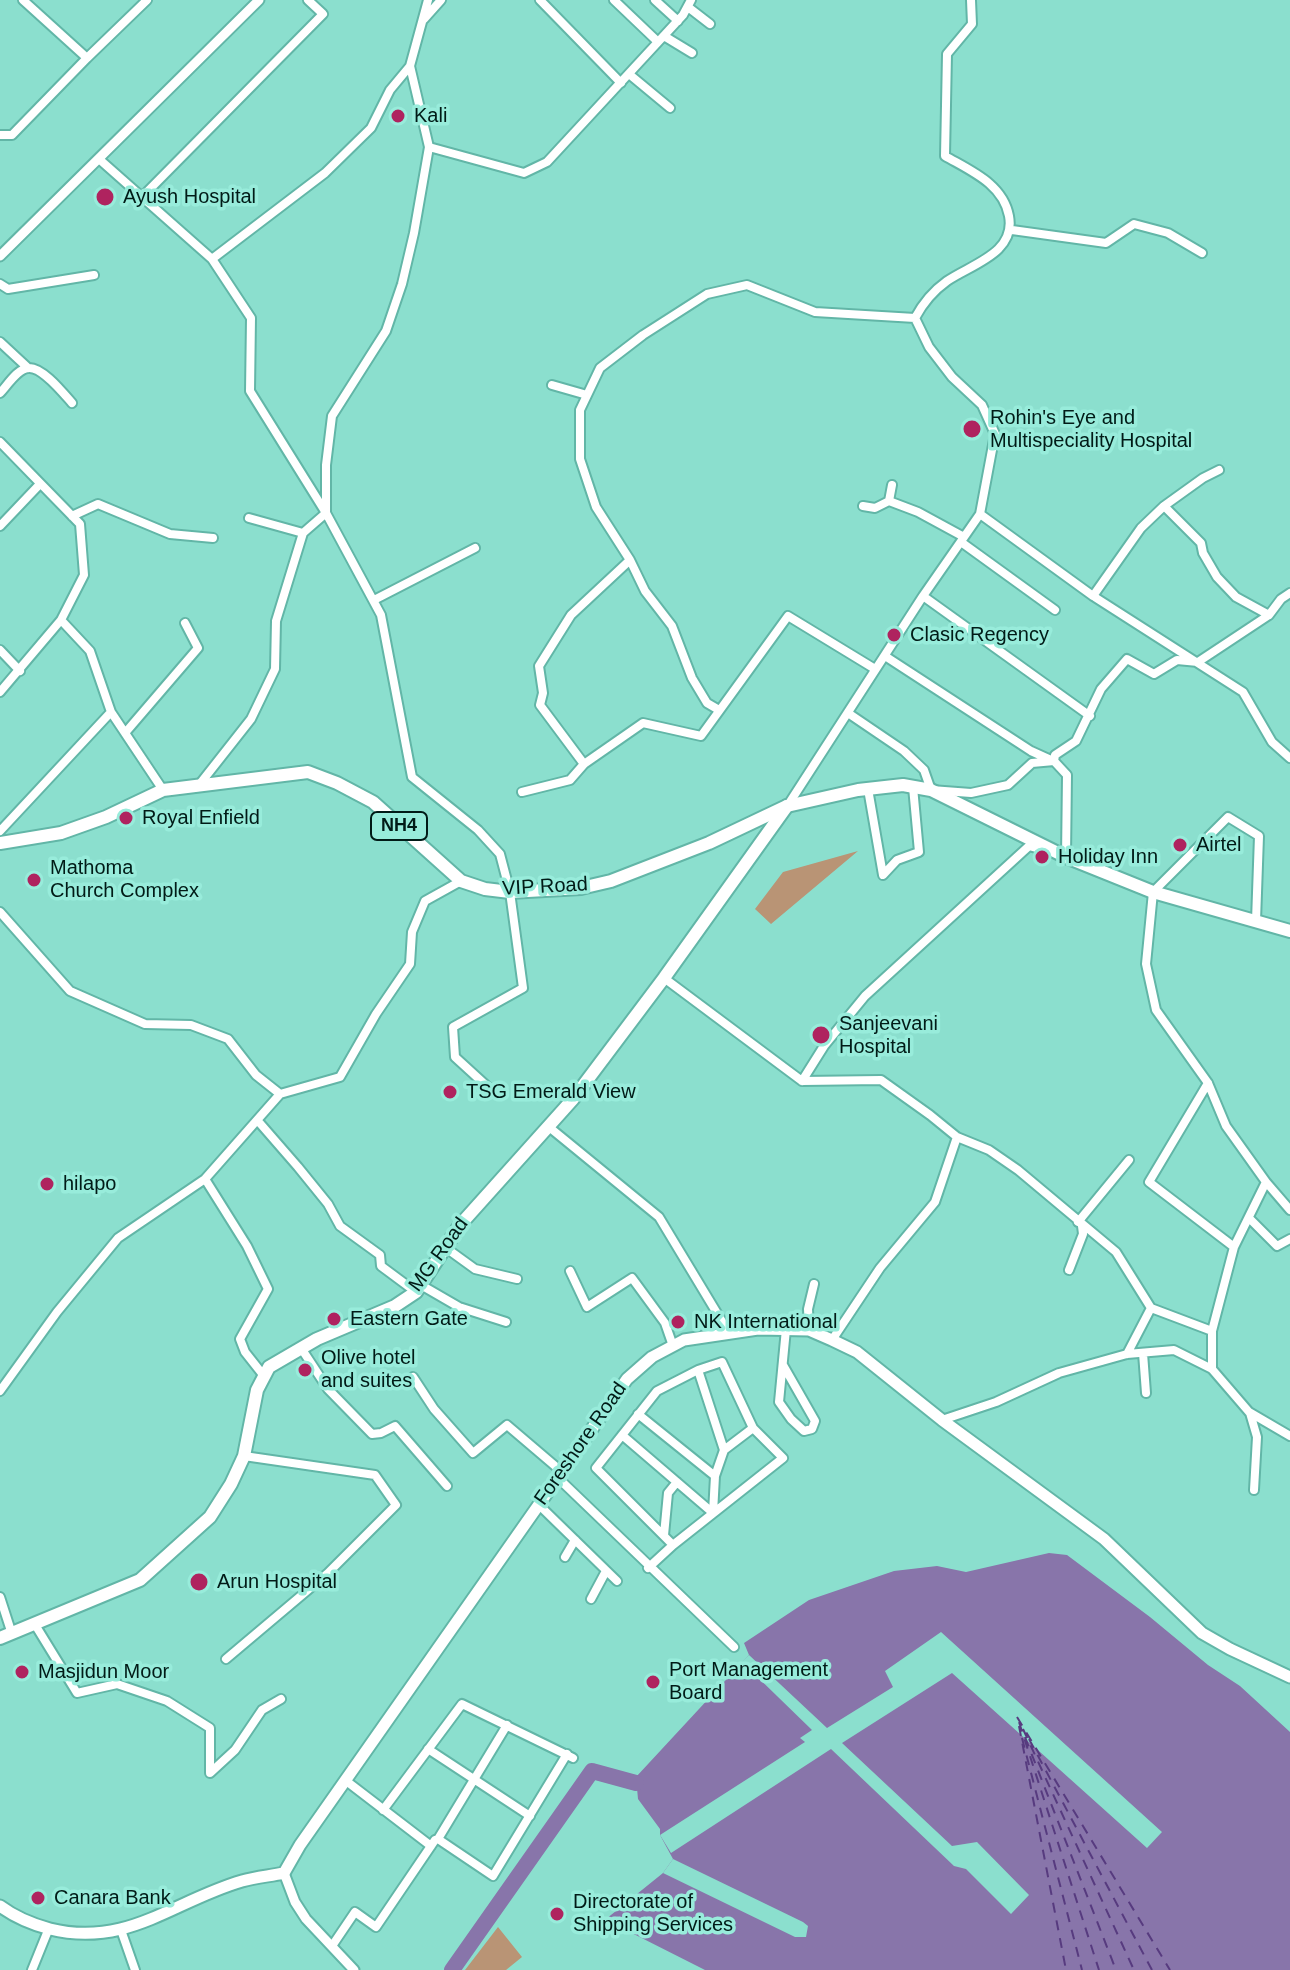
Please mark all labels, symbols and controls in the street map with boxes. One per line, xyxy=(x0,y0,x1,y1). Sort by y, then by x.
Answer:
place label: Kali xyxy=(414,104,447,128)
marker: Kali xyxy=(389,107,407,125)
place label: Ayush Hospital xyxy=(123,185,256,209)
marker: Ayush Hospital xyxy=(94,186,116,208)
place label: Rohin's Eye and Multispeciality Hospital xyxy=(990,406,1192,453)
marker: Rohin's Eye and Multispeciality Hospital xyxy=(961,418,983,440)
place label: Clasic Regency xyxy=(910,623,1049,647)
marker: Clasic Regency xyxy=(885,626,903,644)
place label: Royal Enfield xyxy=(142,806,260,830)
marker: Royal Enfield xyxy=(117,809,135,827)
road number: NH4 xyxy=(371,812,427,840)
place label: Airtel xyxy=(1196,833,1242,857)
marker: Airtel xyxy=(1171,836,1189,854)
place label: Holiday Inn xyxy=(1058,845,1158,869)
marker: Holiday Inn xyxy=(1033,848,1051,866)
place label: Mathoma Church Complex xyxy=(50,856,199,903)
marker: Mathoma Church Complex xyxy=(25,871,43,889)
street label: VIP Road xyxy=(502,873,588,901)
place label: Sanjeevani Hospital xyxy=(839,1012,938,1059)
marker: Sanjeevani Hospital xyxy=(810,1024,832,1046)
place label: TSG Emerald View xyxy=(466,1080,636,1104)
marker: TSG Emerald View xyxy=(441,1083,459,1101)
place label: hilapo xyxy=(63,1172,116,1196)
marker: hilapo xyxy=(38,1175,56,1193)
street label: MG Road xyxy=(404,1213,474,1297)
place label: Eastern Gate xyxy=(350,1307,468,1331)
marker: Eastern Gate xyxy=(325,1310,343,1328)
place label: NK International xyxy=(694,1310,837,1334)
marker: NK International xyxy=(669,1313,687,1331)
place label: Olive hotel and suites xyxy=(321,1346,415,1393)
marker: Olive hotel and suites xyxy=(296,1361,314,1379)
street label: Foreshore Road xyxy=(530,1378,632,1510)
place label: Arun Hospital xyxy=(217,1570,337,1594)
marker: Arun Hospital xyxy=(188,1571,210,1593)
place label: Port Management Board xyxy=(669,1658,828,1705)
place label: Masjidun Moor xyxy=(38,1660,169,1684)
marker: Masjidun Moor xyxy=(13,1663,31,1681)
marker: Port Management Board xyxy=(644,1673,662,1691)
place label: Canara Bank xyxy=(54,1886,171,1910)
marker: Canara Bank xyxy=(29,1889,47,1907)
place label: Directorate of Shipping Services xyxy=(573,1890,733,1937)
marker: Directorate of Shipping Services xyxy=(548,1905,566,1923)

